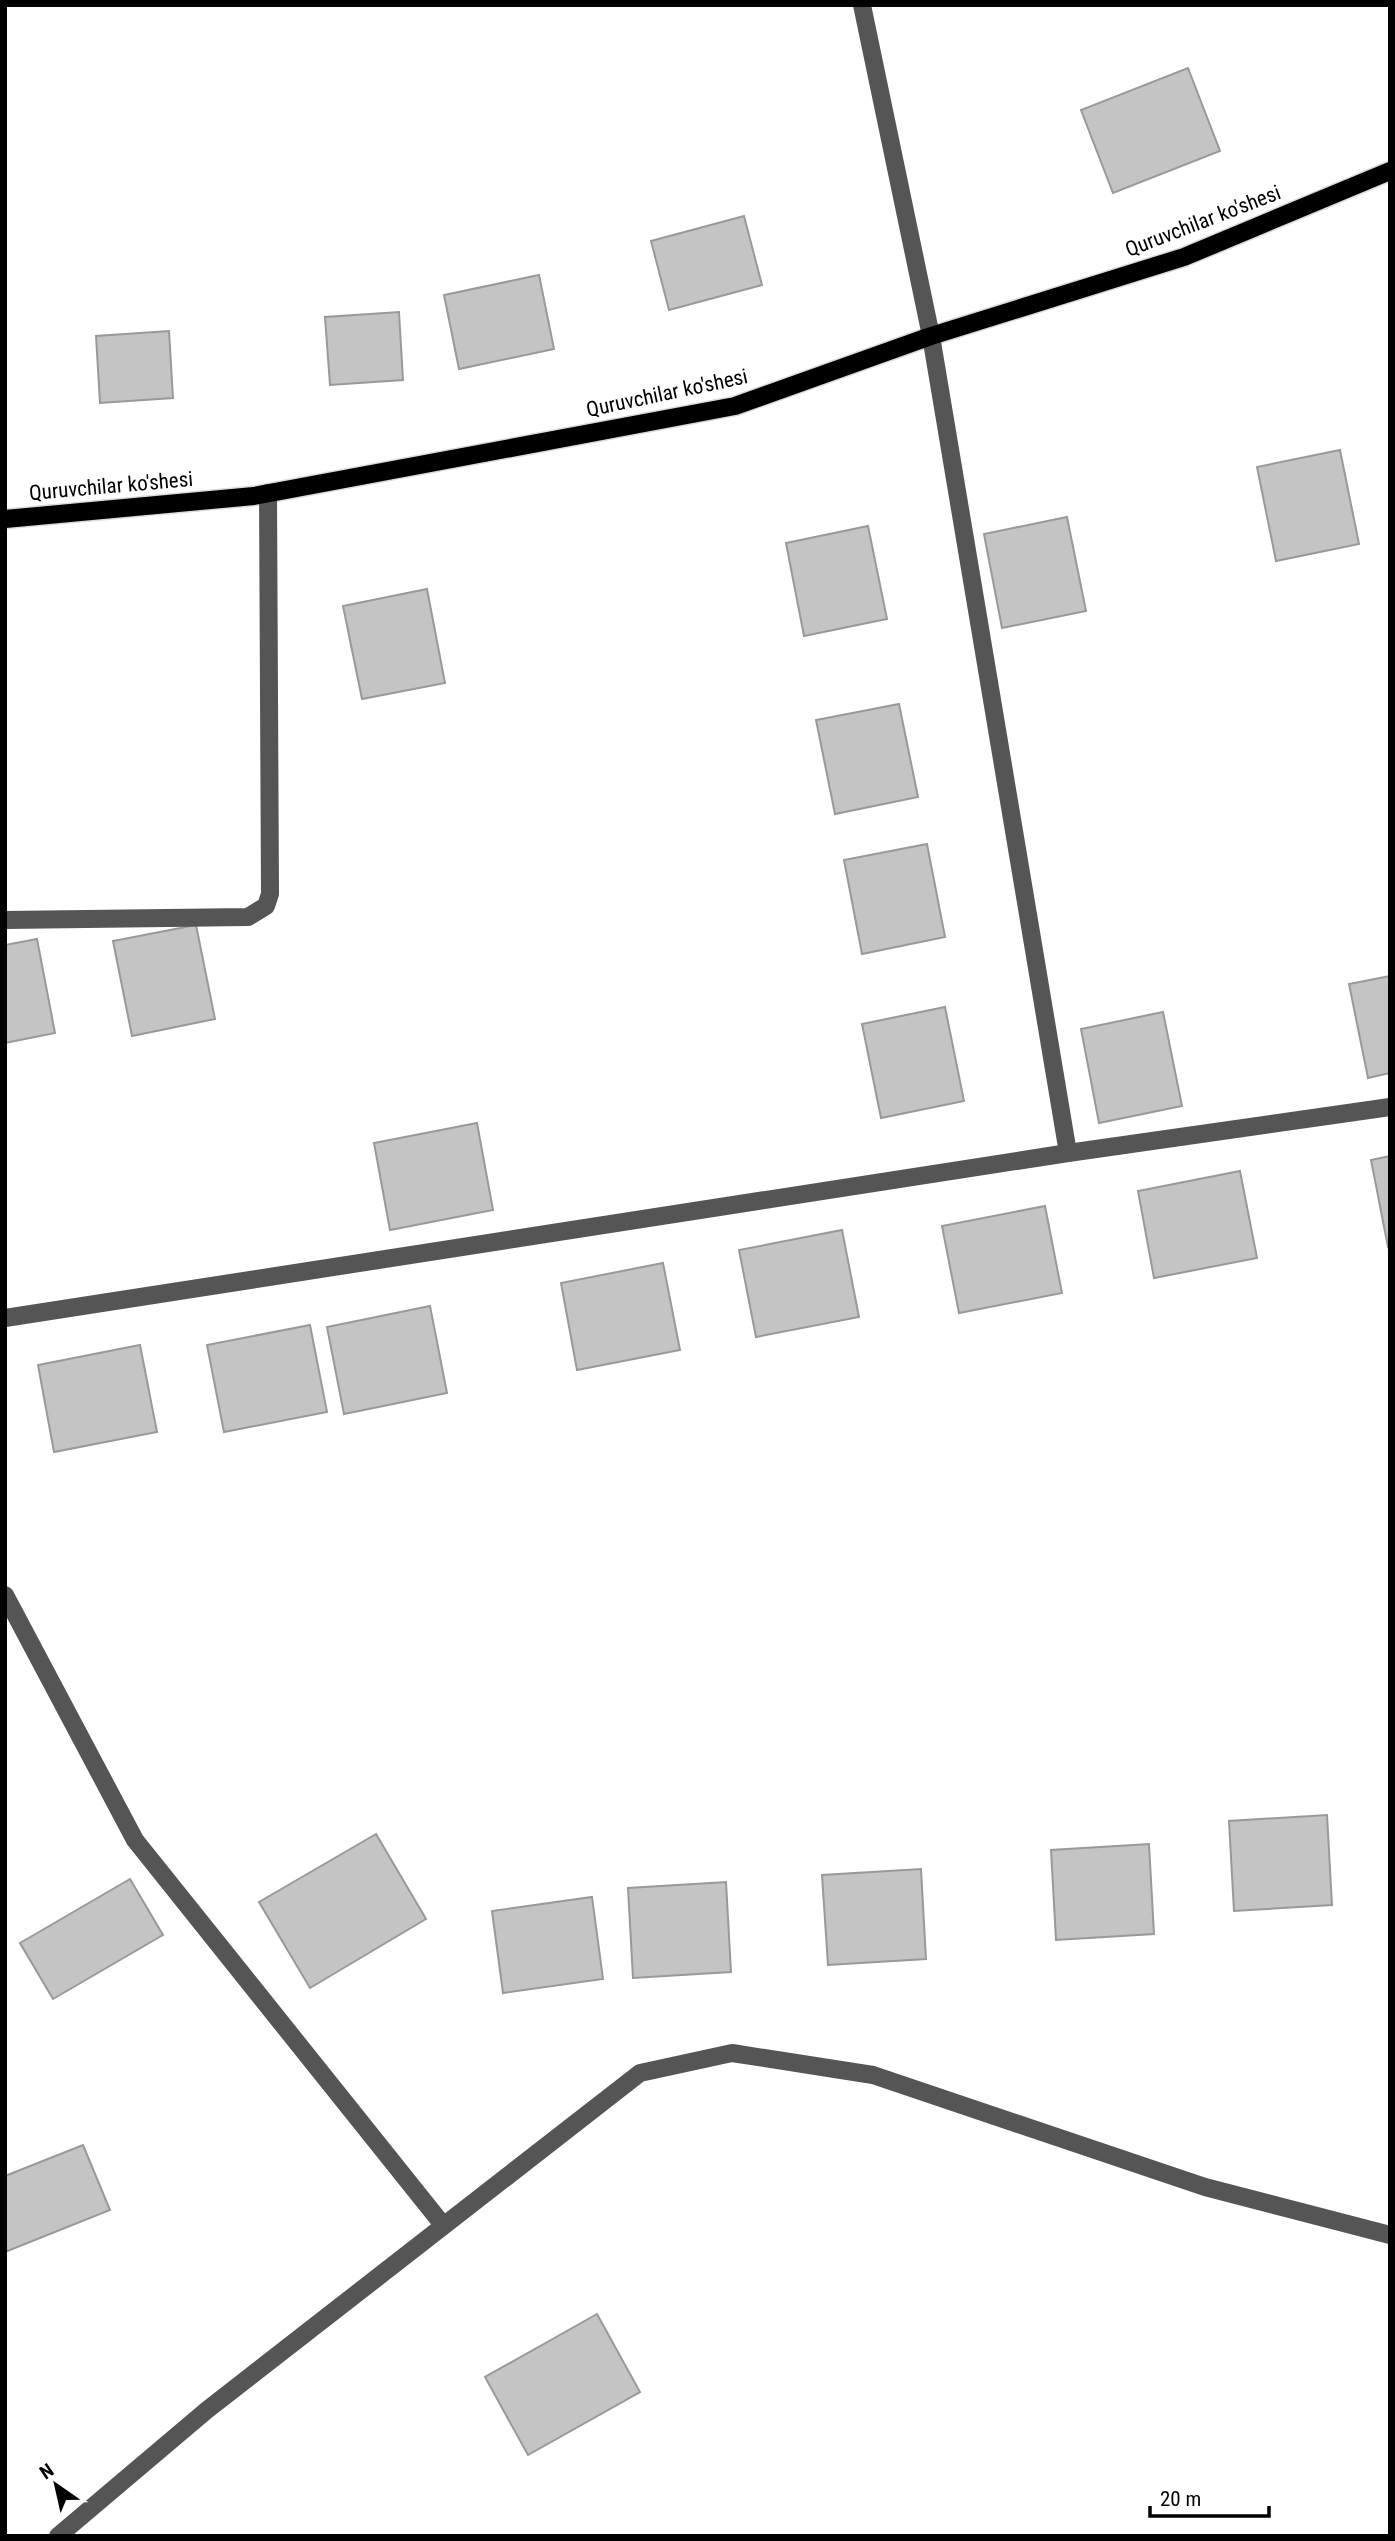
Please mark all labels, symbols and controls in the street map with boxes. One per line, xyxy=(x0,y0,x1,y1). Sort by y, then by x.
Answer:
street label: Quruvchilar ko'shesi xyxy=(1122,180,1284,262)
street label: Quruvchilar ko'shesi xyxy=(584,364,750,422)
street label: Quruvchilar ko'shesi xyxy=(28,467,194,505)
north arrow xyxy=(21,2450,91,2520)
text: N xyxy=(36,2459,58,2484)
scale bar xyxy=(1150,2474,1269,2518)
text: 20 m xyxy=(1160,2487,1201,2511)

